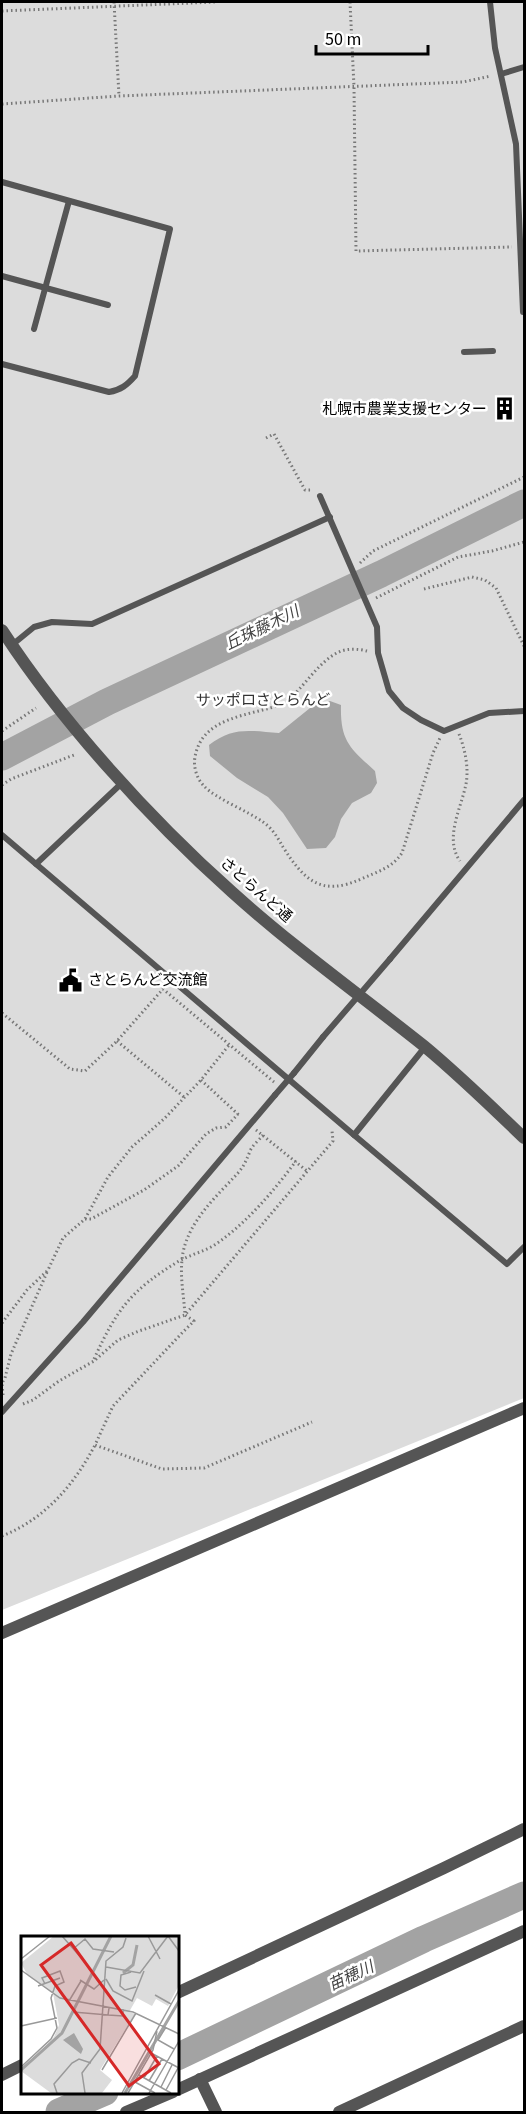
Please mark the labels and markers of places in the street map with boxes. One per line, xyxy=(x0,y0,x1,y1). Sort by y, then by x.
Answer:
building icon: 札幌市農業支援センター xyxy=(492,396,518,422)
place label: 札幌市農業支援センター xyxy=(322,399,487,420)
public building icon: さとらんど交流館 xyxy=(57,967,83,993)
place label: さとらんど交流館 xyxy=(88,970,208,991)

